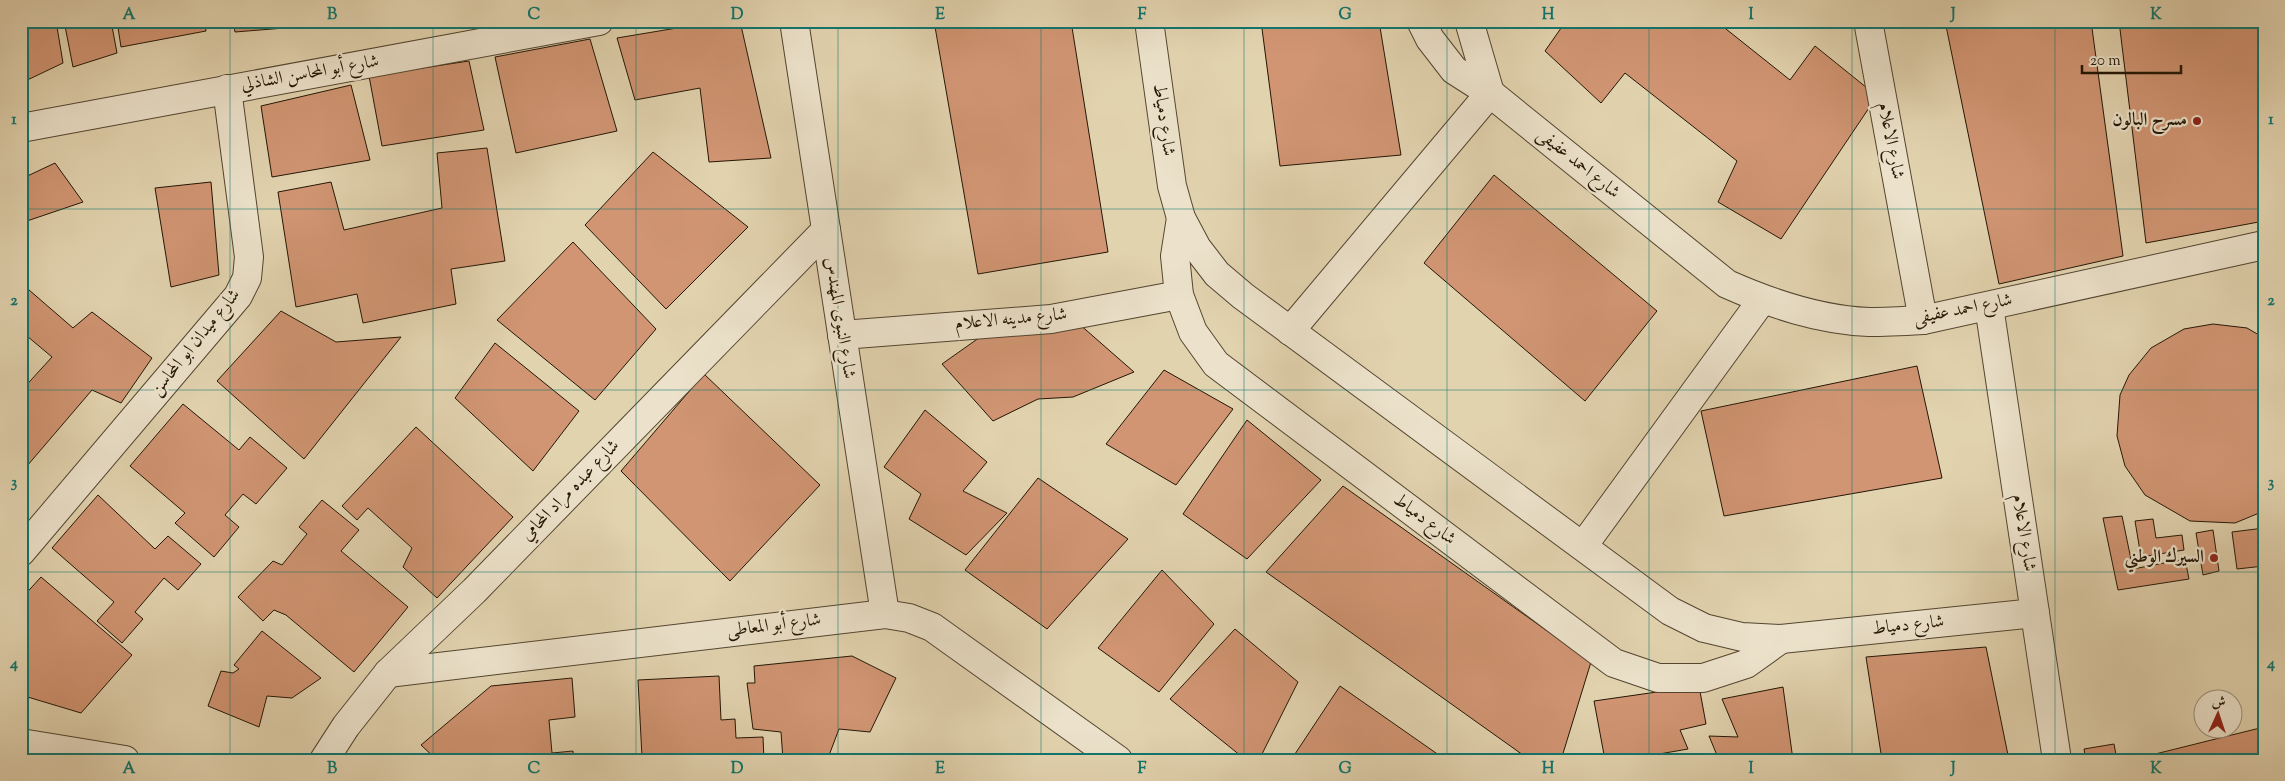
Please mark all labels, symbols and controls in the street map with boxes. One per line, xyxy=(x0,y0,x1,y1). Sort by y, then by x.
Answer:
text: A xyxy=(123,4,136,27)
text: B xyxy=(327,4,337,27)
text: C xyxy=(528,4,541,27)
text: D xyxy=(731,4,744,27)
text: E xyxy=(935,4,945,27)
text: F xyxy=(1138,4,1147,27)
text: G xyxy=(1338,4,1352,27)
text: H xyxy=(1542,4,1555,27)
text: I xyxy=(1748,4,1754,27)
text: J xyxy=(1949,4,1956,27)
text: K xyxy=(2150,4,2162,27)
scale bar xyxy=(2082,42,2181,74)
street label: شارع أبو المحاسن الشاذلي xyxy=(239,47,381,99)
text: 20 m xyxy=(2090,51,2121,72)
street label: شارع دمياط xyxy=(1145,82,1181,158)
street label: شارع الاعلام xyxy=(1869,100,1910,182)
place label: مسرح البالون xyxy=(2112,108,2187,135)
text: 1 xyxy=(11,109,17,132)
text: 1 xyxy=(2268,109,2274,132)
marker: مسرح البالون xyxy=(2191,115,2203,127)
street label: شارع احمد عفيفى xyxy=(1531,122,1625,206)
street label: شارع النبوى المهندس xyxy=(817,255,861,381)
street label: شارع ميدان ابو المحاسن xyxy=(145,284,247,402)
street label: شارع احمد عفيفى xyxy=(1911,288,2015,332)
text: 2 xyxy=(10,290,18,313)
text: 2 xyxy=(2267,290,2275,313)
street label: شارع مدينه الاعلام xyxy=(954,302,1068,339)
street label: شارع عبده مراد المحامي xyxy=(516,434,626,548)
text: 3 xyxy=(11,472,18,495)
text: 3 xyxy=(2268,472,2275,495)
street label: شارع دمياط xyxy=(1387,488,1461,552)
street label: شارع الاعلام xyxy=(2003,492,2042,574)
place label: السيرك الوطني xyxy=(2125,545,2204,573)
marker: السيرك الوطني xyxy=(2208,552,2220,564)
street label: شارع أبو المعاطى xyxy=(725,605,822,645)
street label: شارع دمياط xyxy=(1870,609,1946,643)
text: 4 xyxy=(9,653,18,676)
text: 4 xyxy=(2266,653,2275,676)
north arrow xyxy=(2192,688,2242,738)
text: ش xyxy=(2211,693,2226,713)
text: A xyxy=(123,758,136,781)
text: B xyxy=(327,758,337,781)
text: C xyxy=(528,758,541,781)
text: D xyxy=(731,758,744,781)
text: E xyxy=(935,758,945,781)
text: F xyxy=(1138,758,1147,781)
text: G xyxy=(1338,758,1352,781)
text: H xyxy=(1542,758,1555,781)
text: I xyxy=(1748,758,1754,781)
text: J xyxy=(1949,758,1956,781)
text: K xyxy=(2150,758,2162,781)

